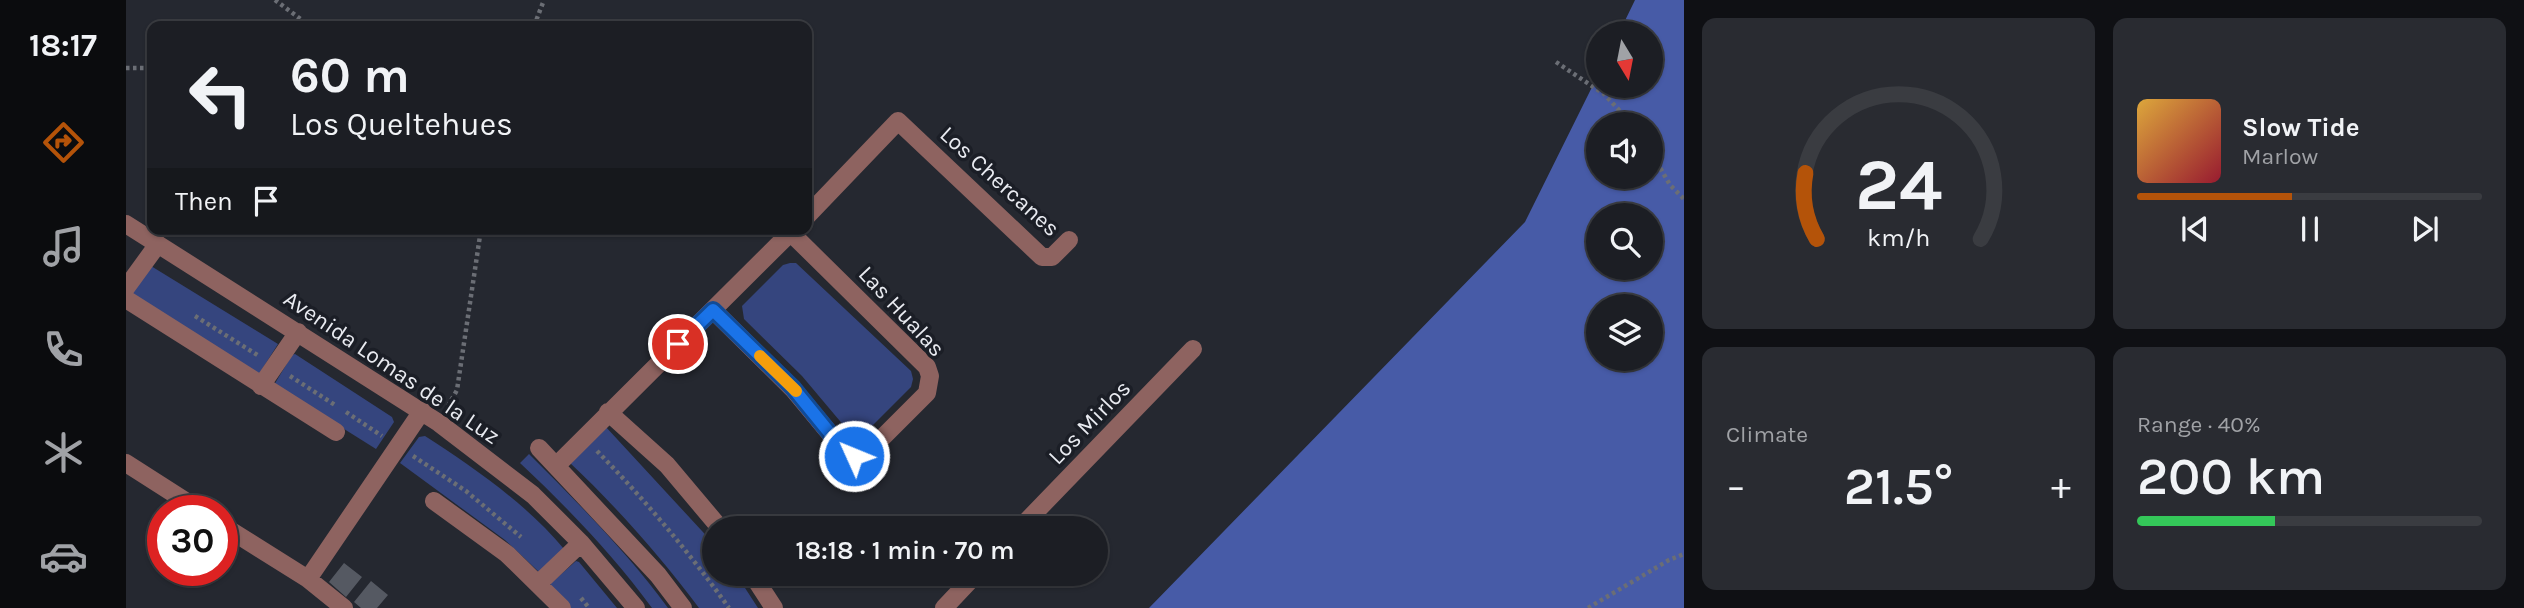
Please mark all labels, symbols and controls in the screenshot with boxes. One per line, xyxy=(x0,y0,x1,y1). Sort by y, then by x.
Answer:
north arrow xyxy=(1586,21,1662,98)
map controls xyxy=(1586,21,1663,371)
text: 18:17 xyxy=(29,27,97,64)
text: 60 m xyxy=(290,47,410,104)
icon: left xyxy=(175,49,266,140)
text: Los Queltehues xyxy=(290,106,513,143)
button: sound xyxy=(1586,112,1663,189)
text: Slow Tide xyxy=(2242,112,2360,143)
icon: directions xyxy=(39,118,88,167)
street label: Los Chercanes xyxy=(934,121,1065,242)
text: 24 xyxy=(1855,143,1942,228)
text: Marlow xyxy=(2242,143,2318,170)
icon: arrive xyxy=(247,182,285,220)
text: Then xyxy=(175,186,233,217)
button: search xyxy=(1586,203,1663,280)
icon: previous xyxy=(2176,210,2214,248)
icon: pause xyxy=(2291,210,2329,248)
icon: next xyxy=(2406,210,2444,248)
icon: music xyxy=(39,222,88,271)
text: km/h xyxy=(1867,223,1930,252)
street label: Las Hualas xyxy=(853,260,950,362)
street label: Avenida Lomas de la Luz xyxy=(279,285,505,450)
button: layers xyxy=(1586,294,1663,371)
pin xyxy=(648,314,708,374)
icon: phone xyxy=(39,325,88,374)
icon: arrive xyxy=(659,325,697,363)
street label: Los Mirlos xyxy=(1043,375,1136,470)
text: Range · 40% xyxy=(2137,411,2261,438)
position arrow xyxy=(817,419,891,493)
text: Climate xyxy=(1726,421,1808,448)
icon: climate xyxy=(39,428,88,477)
text: 200 km xyxy=(2137,446,2325,507)
text: 21.5° xyxy=(1844,456,1953,517)
text: − xyxy=(1726,464,1746,509)
text: + xyxy=(2051,464,2071,509)
speed limit sign: 30 xyxy=(147,495,238,586)
icon: car xyxy=(39,532,88,581)
text: 18:18 · 1 min · 70 m xyxy=(795,535,1015,566)

